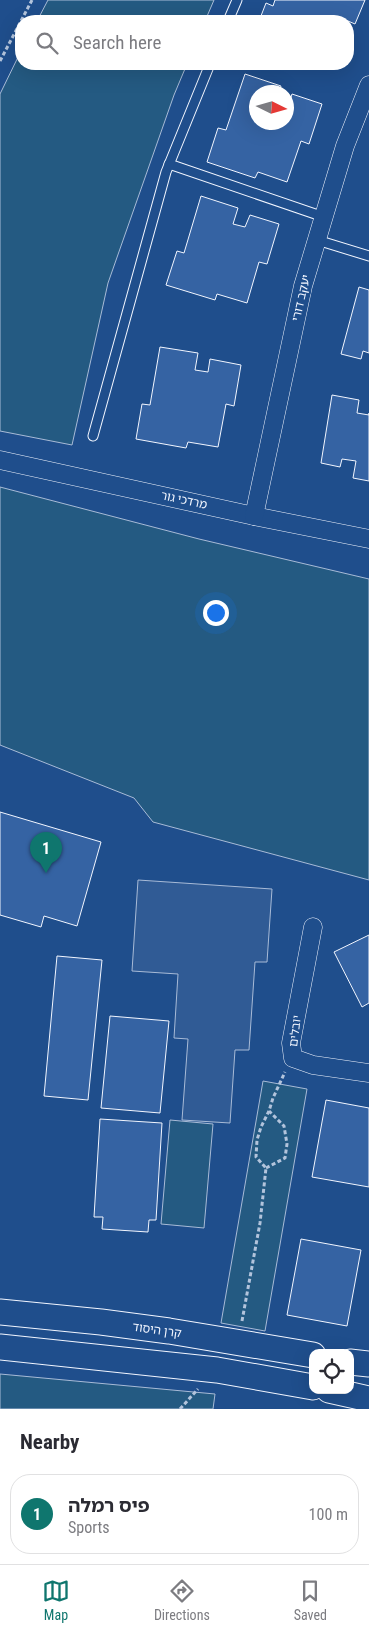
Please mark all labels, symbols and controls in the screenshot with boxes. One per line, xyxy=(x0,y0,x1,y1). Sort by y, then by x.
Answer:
search box xyxy=(15,15,354,70)
icon: search xyxy=(33,29,61,57)
text: Search here xyxy=(73,31,161,54)
north arrow xyxy=(249,85,294,130)
street label: יעקב דורי xyxy=(289,273,313,323)
street label: מרדכי גור xyxy=(160,488,209,512)
your location xyxy=(203,600,229,626)
pin: 1 xyxy=(30,832,62,873)
street label: יובלים xyxy=(286,1014,304,1048)
street label: קרן היסוד xyxy=(132,1320,183,1340)
map controls xyxy=(309,1349,354,1394)
button: locate xyxy=(309,1349,354,1394)
text: Nearby xyxy=(20,1430,79,1454)
text: פיס רמלה xyxy=(68,1494,150,1517)
text: 1 xyxy=(33,1505,41,1524)
text: 100 m xyxy=(309,1505,348,1524)
text: Sports xyxy=(68,1518,110,1537)
tab: Map xyxy=(42,1577,70,1623)
tab: Directions xyxy=(154,1577,210,1623)
tab: Saved xyxy=(294,1577,327,1623)

